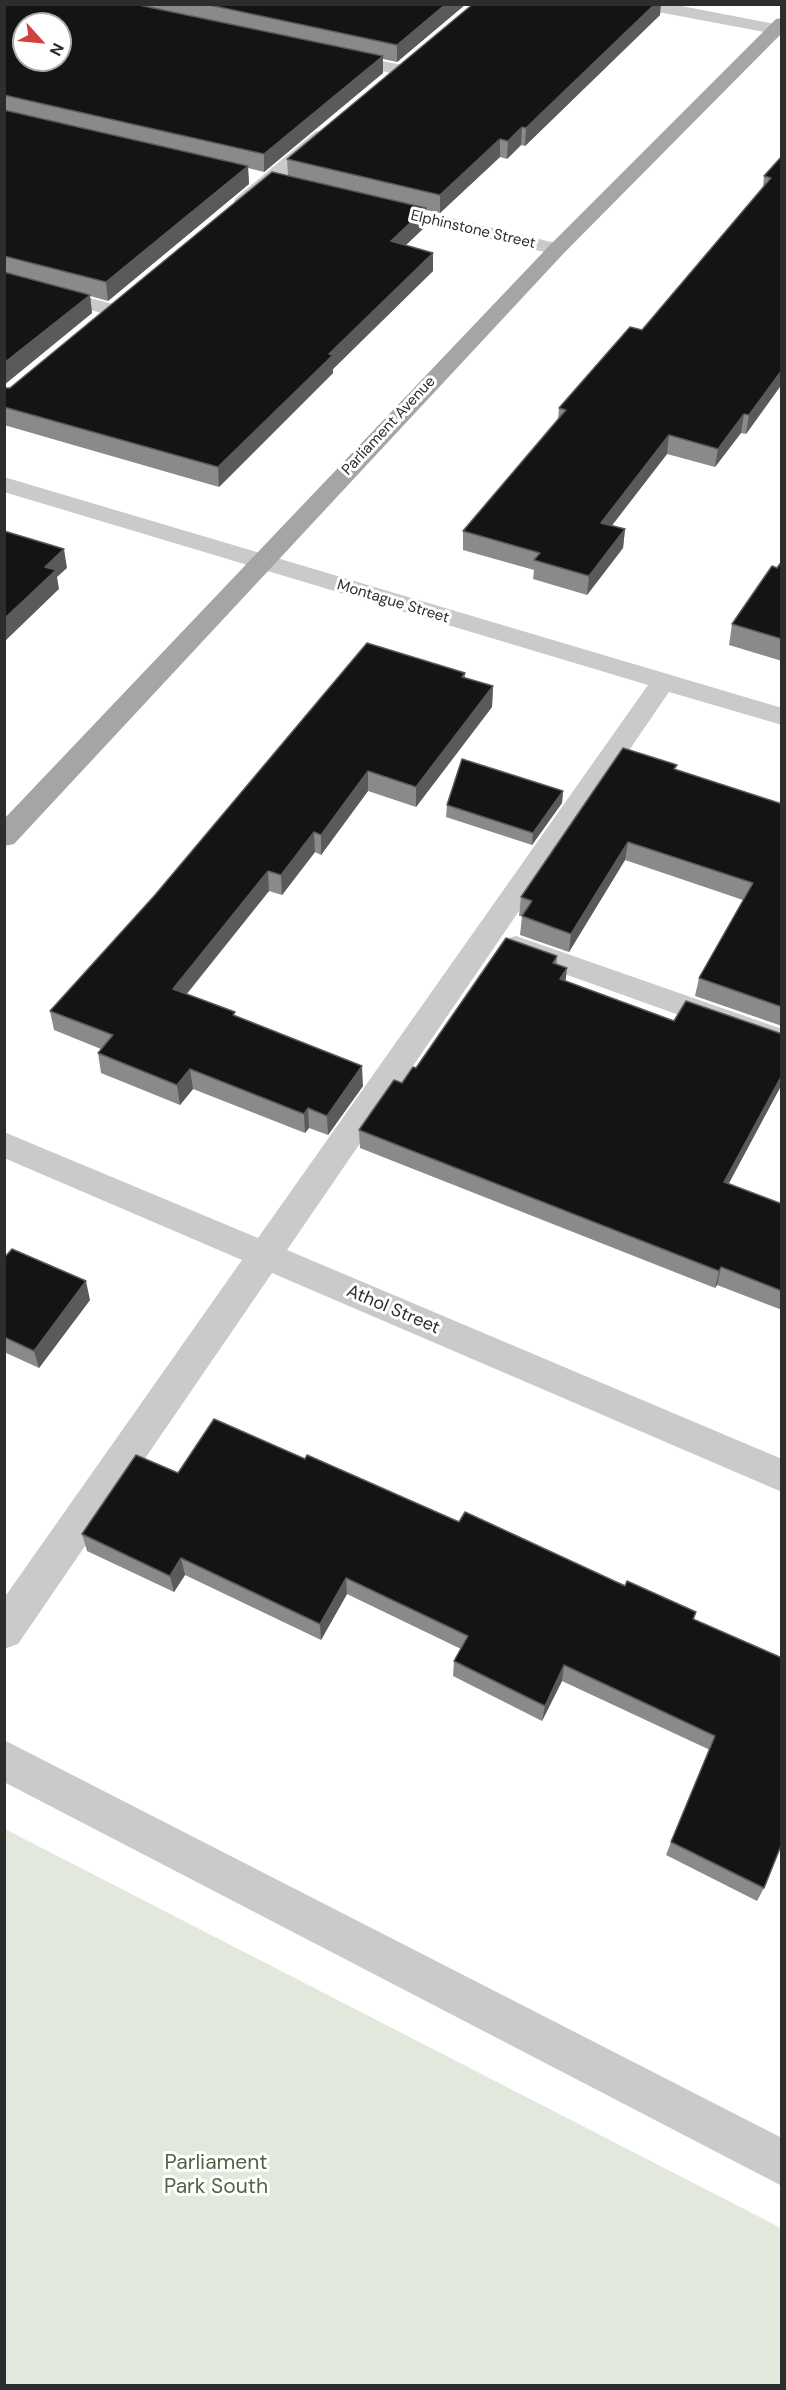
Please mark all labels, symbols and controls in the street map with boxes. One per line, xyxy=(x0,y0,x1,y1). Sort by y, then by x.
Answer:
north arrow xyxy=(12,12,72,72)
text: N xyxy=(45,40,69,59)
street label: Elphinstone Street xyxy=(409,207,537,253)
street label: Parliament Avenue xyxy=(339,373,439,479)
street label: Montague Street xyxy=(335,576,451,628)
street label: Athol Street xyxy=(343,1281,443,1339)
park label: Parliament Park South xyxy=(164,2150,268,2200)

